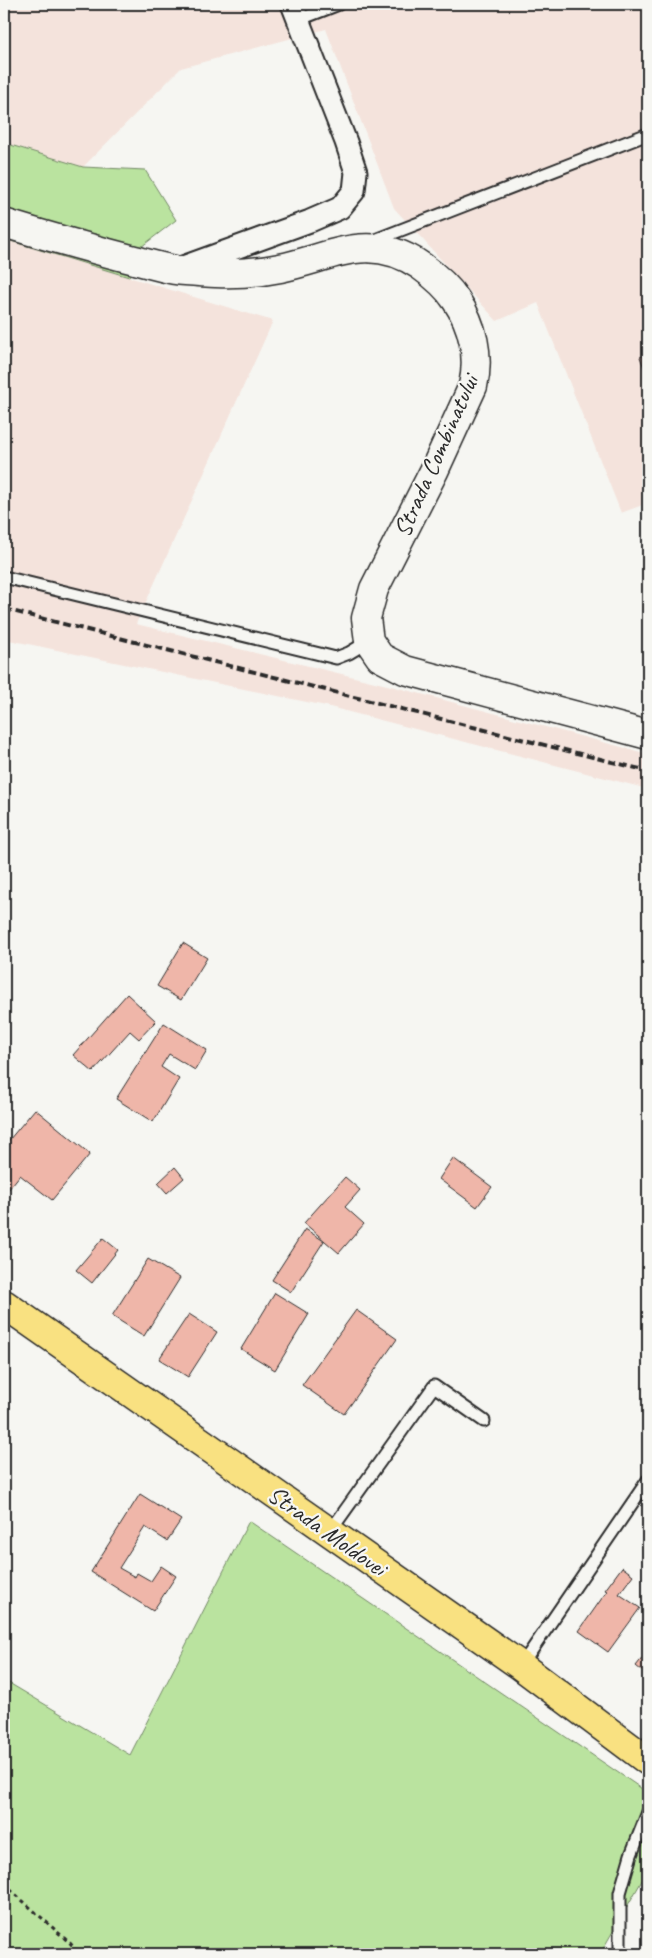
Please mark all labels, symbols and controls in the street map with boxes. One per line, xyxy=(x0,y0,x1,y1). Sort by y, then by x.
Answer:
street label: Strada Combinatului xyxy=(386,367,487,542)
street label: Strada Moldovei xyxy=(261,1478,395,1585)

